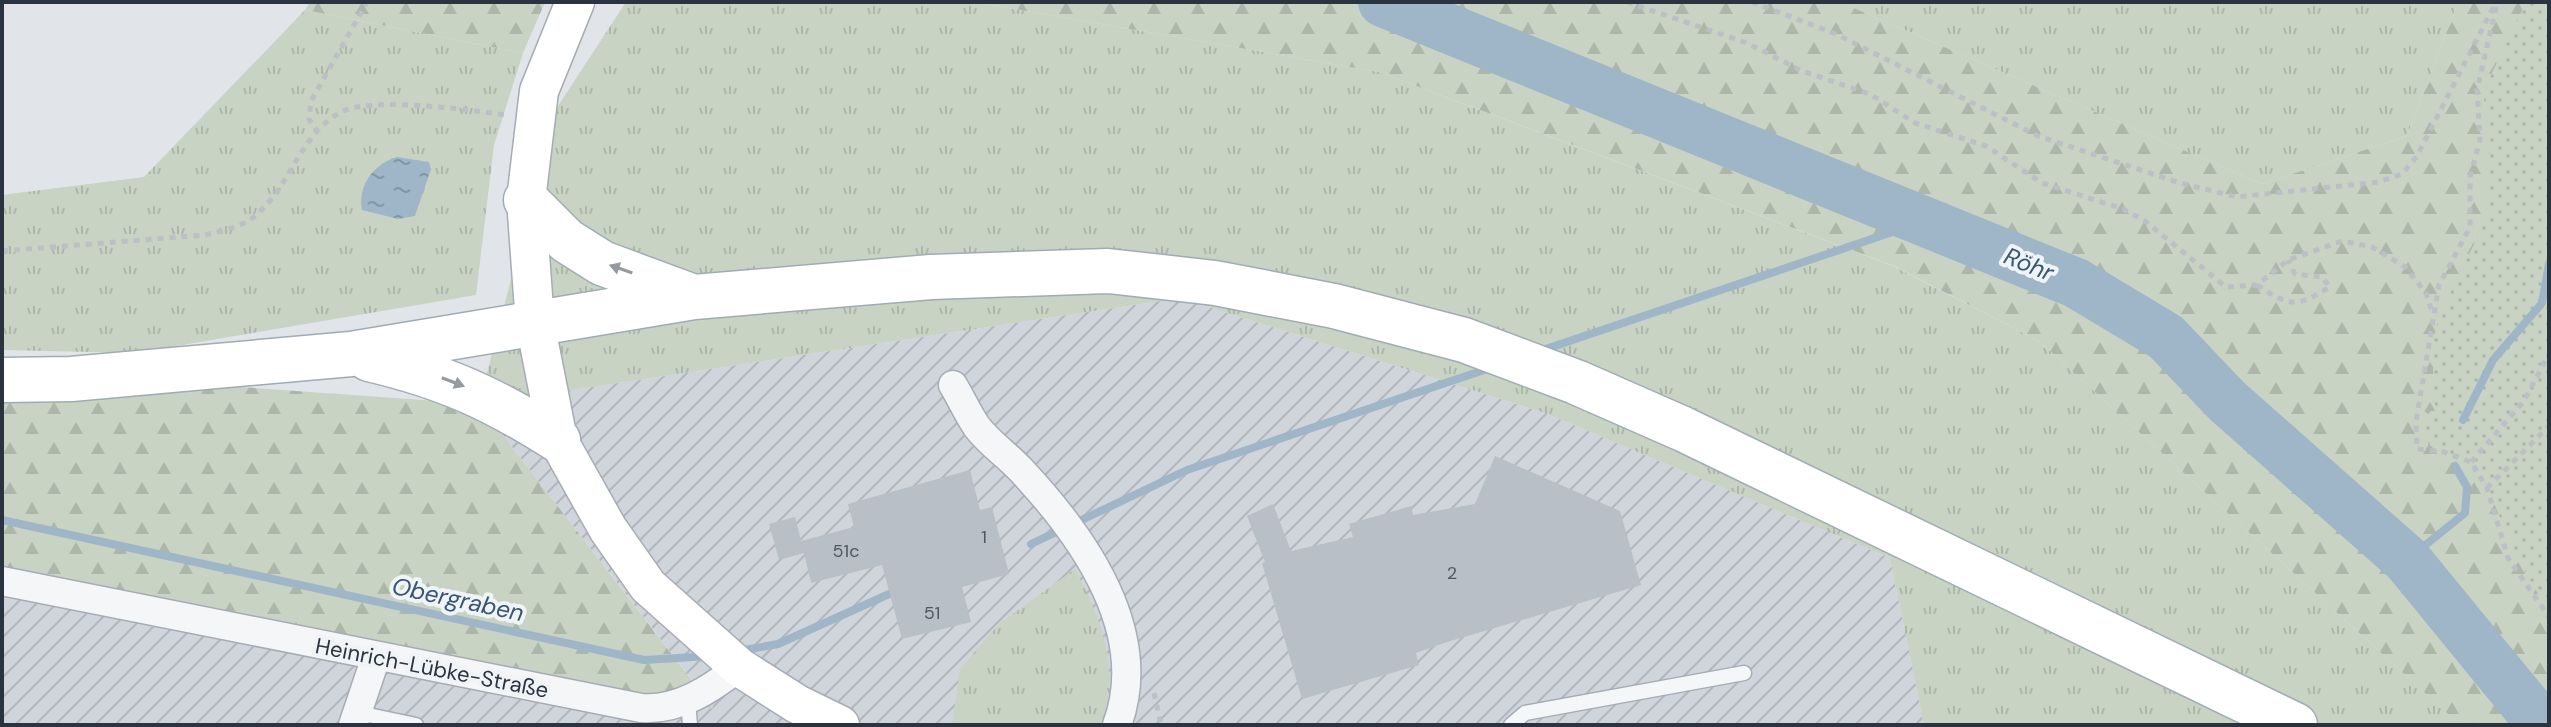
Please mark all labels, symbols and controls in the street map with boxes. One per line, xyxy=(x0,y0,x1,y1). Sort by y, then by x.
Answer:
water label: Röhr xyxy=(2000,240,2059,288)
one-way arrow xyxy=(608,262,632,274)
one-way arrow xyxy=(441,376,465,389)
house number: 1 xyxy=(981,525,987,549)
house number: 51c xyxy=(833,539,859,563)
house number: 2 xyxy=(1447,561,1457,585)
water label: Obergraben xyxy=(389,570,527,628)
house number: 51 xyxy=(924,601,940,625)
street label: Heinrich-Lübke-Straße xyxy=(313,631,551,705)

